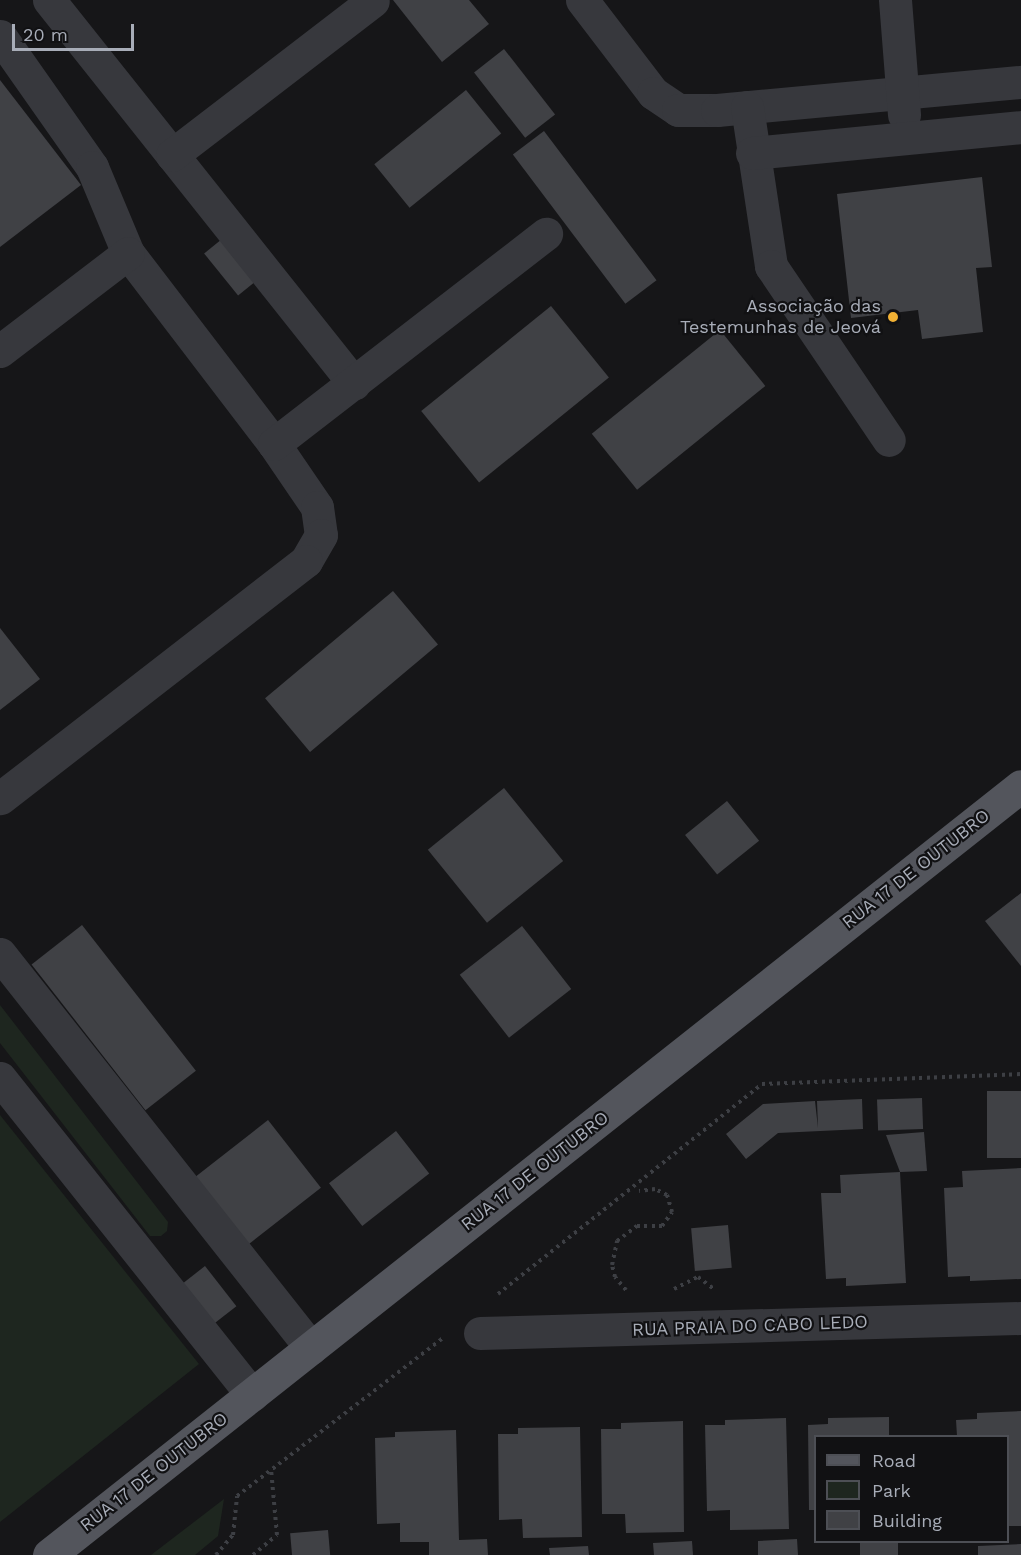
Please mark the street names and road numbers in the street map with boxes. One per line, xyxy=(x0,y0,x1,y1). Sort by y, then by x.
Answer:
street label: RUA 17 DE OUTUBRO xyxy=(837,804,995,934)
street label: RUA 17 DE OUTUBRO xyxy=(456,1106,614,1236)
street label: RUA PRAIA DO CABO LEDO xyxy=(631,1311,869,1341)
street label: RUA 17 DE OUTUBRO xyxy=(75,1407,233,1537)

